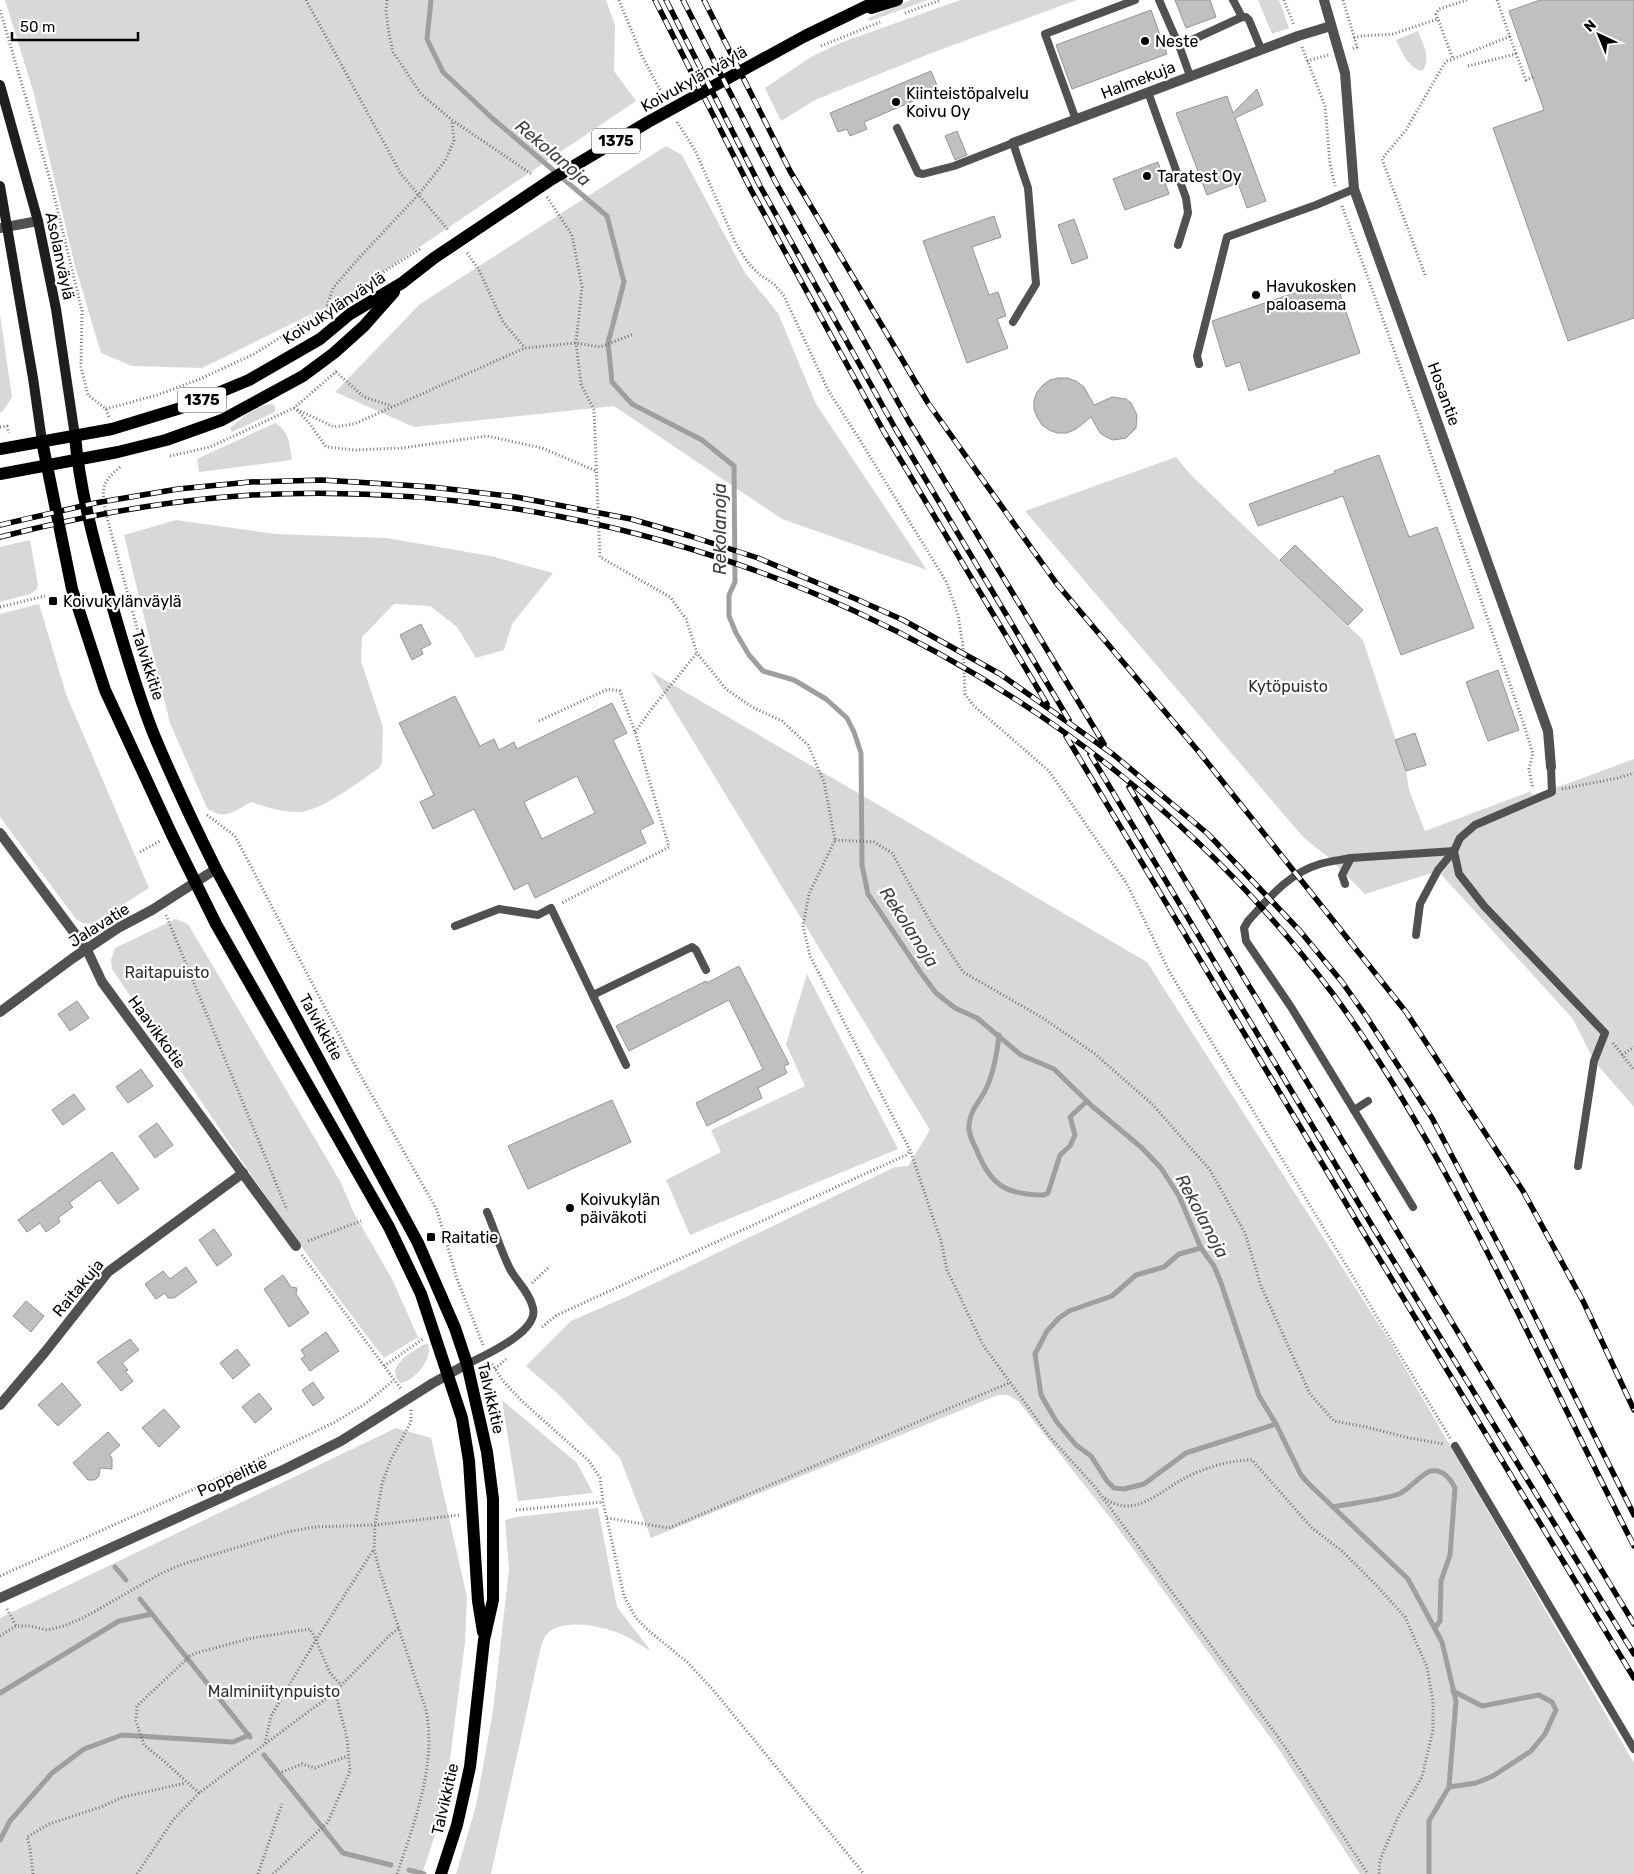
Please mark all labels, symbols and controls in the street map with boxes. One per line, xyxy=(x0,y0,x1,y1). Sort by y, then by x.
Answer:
scale bar xyxy=(12,10,139,42)
north arrow xyxy=(1574,10,1624,60)
text: N xyxy=(1581,16,1600,36)
text: 50 m xyxy=(20,18,55,36)
place label: Neste xyxy=(1155,32,1198,51)
marker: Neste xyxy=(1139,35,1151,47)
street label: Koivukylänväylä xyxy=(637,42,751,116)
street label: Halmekuja xyxy=(1098,57,1178,103)
place label: Kiinteistöpalvelu Koivu Oy xyxy=(906,84,1029,121)
marker: Kiinteistöpalvelu Koivu Oy xyxy=(890,96,902,108)
water label: Rekolanoja xyxy=(511,115,596,191)
road number: 1375 xyxy=(592,128,640,154)
place label: Taratest Oy xyxy=(1157,167,1242,186)
marker: Taratest Oy xyxy=(1141,170,1153,182)
street label: Asolanväylä xyxy=(41,210,79,302)
street label: Koivukylänväylä xyxy=(279,268,389,348)
place label: Havukosken paloasema xyxy=(1266,277,1356,314)
marker: Havukosken paloasema xyxy=(1250,289,1262,301)
street label: Hosantie xyxy=(1424,360,1464,428)
road number: 1375 xyxy=(178,388,226,412)
water label: Rekolanoja xyxy=(709,482,731,575)
place label: Koivukylänväylä xyxy=(63,592,182,611)
marker: Koivukylänväylä xyxy=(47,595,59,607)
street label: Talvikkitie xyxy=(128,627,168,703)
park label: Kytöpuisto xyxy=(1248,677,1328,696)
water label: Rekolanoja xyxy=(875,882,944,972)
street label: Jalavatie xyxy=(65,899,133,951)
park label: Raitapuisto xyxy=(125,963,209,982)
street label: Talvikkitie xyxy=(295,991,347,1063)
street label: Haavikkotie xyxy=(124,992,190,1072)
water label: Rekolanoja xyxy=(1171,1170,1234,1262)
place label: Koivukylän päiväkoti xyxy=(580,1190,660,1227)
marker: Koivukylän päiväkoti xyxy=(564,1202,576,1214)
place label: Raitatie xyxy=(441,1228,498,1247)
marker: Raitatie xyxy=(425,1231,437,1243)
street label: Raitakuja xyxy=(49,1255,107,1321)
street label: Talvikkitie xyxy=(474,1360,508,1436)
street label: Poppelitie xyxy=(194,1453,270,1501)
park label: Malminiitynpuisto xyxy=(208,1682,340,1701)
street label: Talvikkitie xyxy=(428,1761,462,1837)

